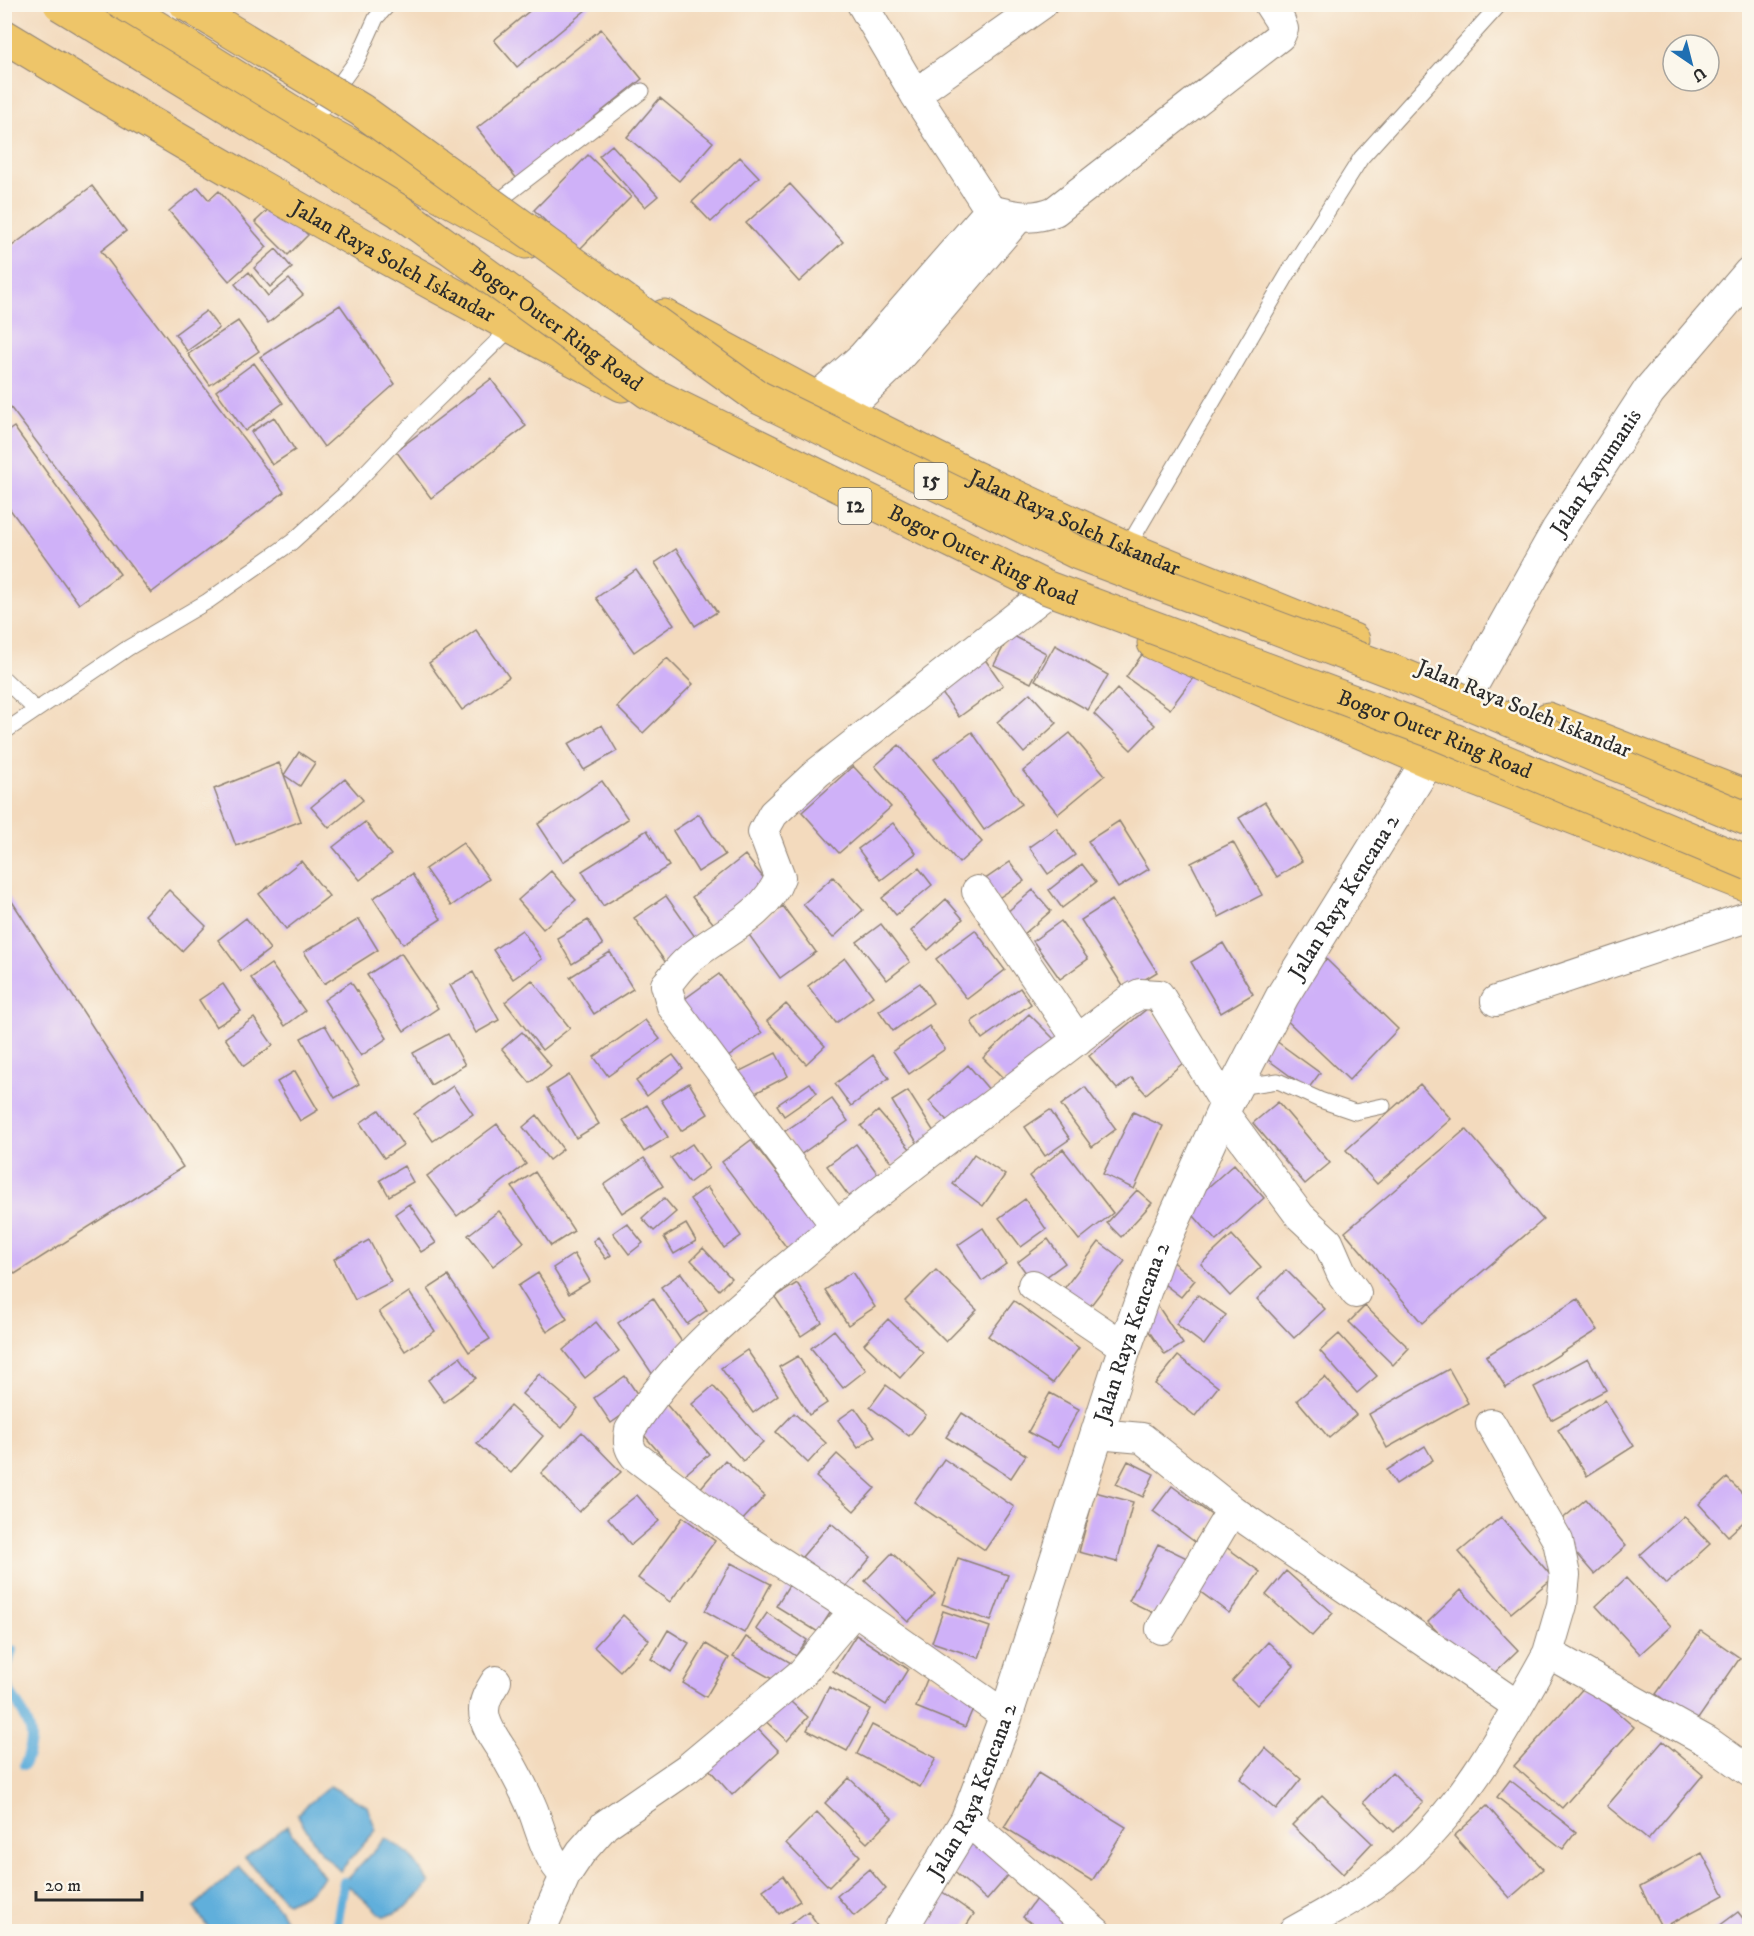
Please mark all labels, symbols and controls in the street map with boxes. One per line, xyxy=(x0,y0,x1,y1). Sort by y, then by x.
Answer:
north arrow xyxy=(1661,33,1721,93)
text: U xyxy=(1688,63,1710,87)
street label: Jalan Raya Soleh Iskandar xyxy=(285,193,501,329)
street label: Bogor Outer Ring Road xyxy=(465,254,648,397)
street label: Jalan Kayumanis xyxy=(1543,404,1647,542)
road number: 15 xyxy=(914,463,948,499)
street label: Jalan Raya Soleh Iskandar xyxy=(963,463,1185,582)
road number: 12 xyxy=(838,488,872,524)
street label: Bogor Outer Ring Road xyxy=(884,499,1082,612)
street label: Jalan Raya Soleh Iskandar xyxy=(1411,653,1636,765)
street label: Bogor Outer Ring Road xyxy=(1334,684,1536,785)
street label: Jalan Raya Kencana 2 xyxy=(1282,809,1405,986)
street label: Jalan Raya Kencana 2 xyxy=(1087,1237,1176,1428)
street label: Jalan Raya Kencana 2 xyxy=(920,1700,1023,1885)
scale bar xyxy=(36,1864,142,1902)
text: 20 m xyxy=(45,1875,81,1897)

